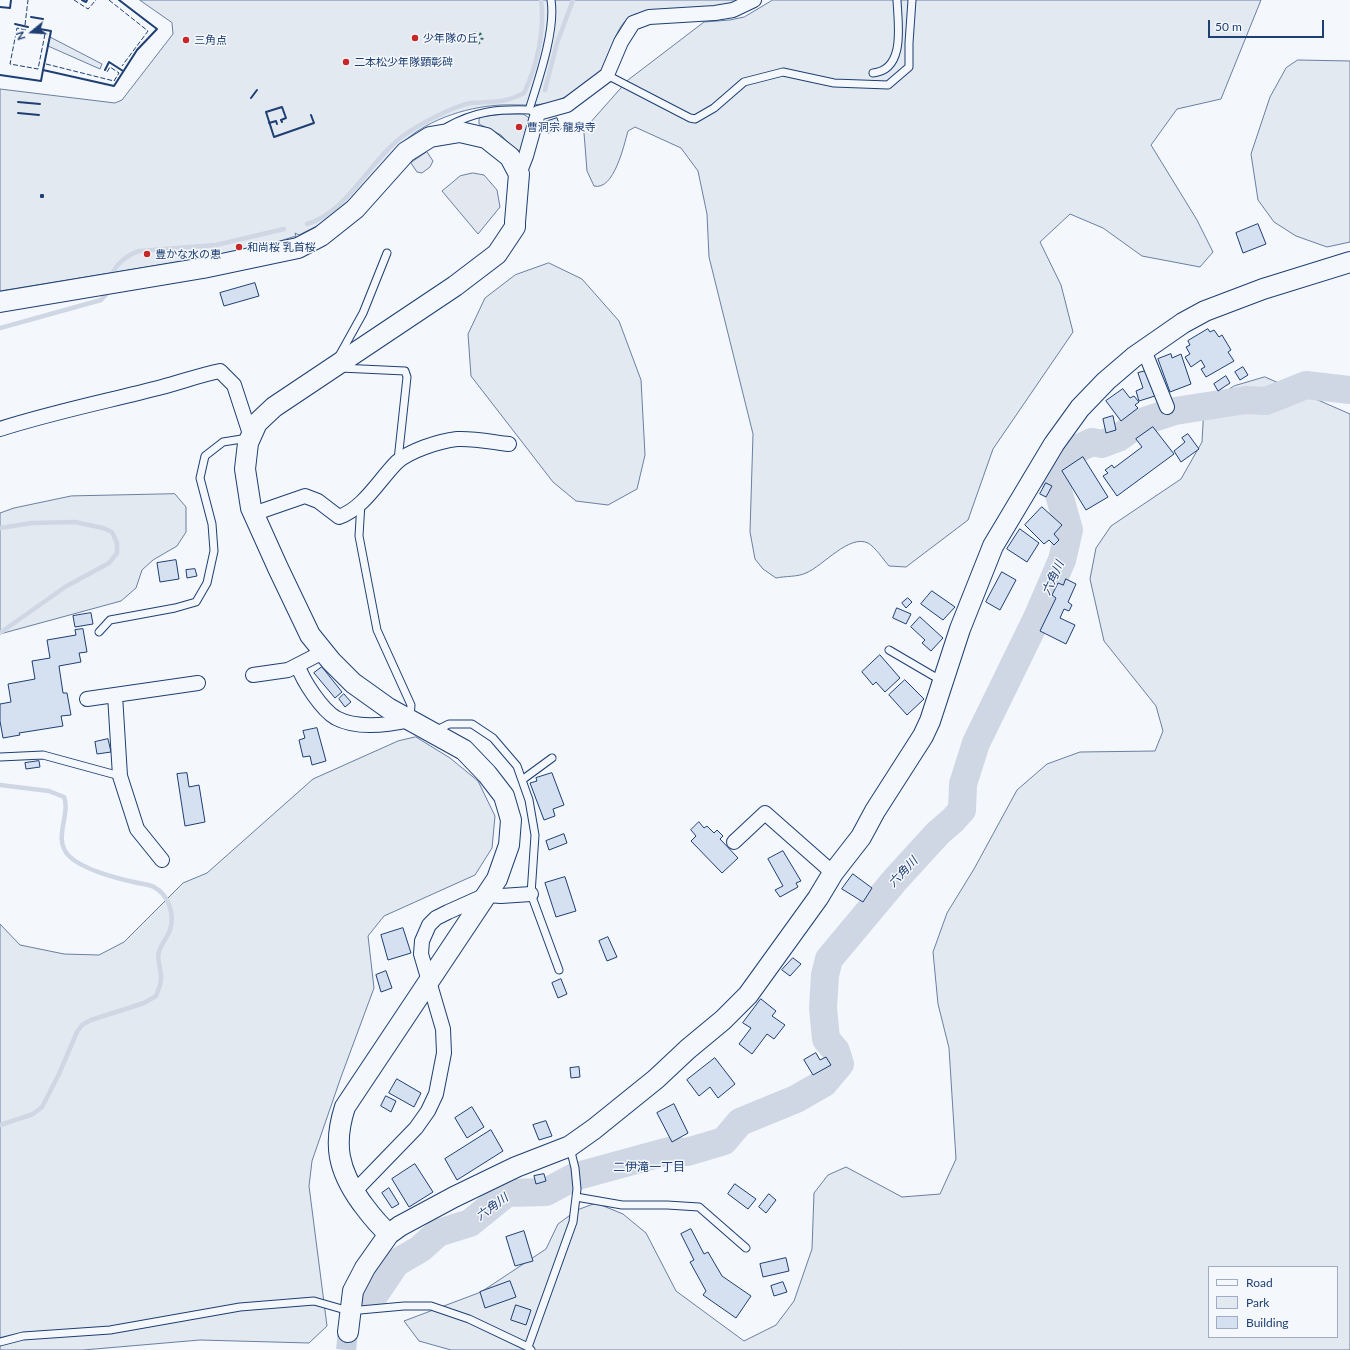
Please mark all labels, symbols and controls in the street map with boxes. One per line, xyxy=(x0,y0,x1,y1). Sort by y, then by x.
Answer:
north arrow xyxy=(12,12,52,52)
scale bar xyxy=(1210,12,1326,38)
text: 50 m xyxy=(1215,19,1242,34)
text: N xyxy=(13,30,28,42)
place label: 少年隊の丘 xyxy=(423,31,478,45)
place label: 三角点 xyxy=(194,33,227,47)
marker: 少年隊の丘 xyxy=(410,33,420,43)
marker: 三角点 xyxy=(181,35,191,45)
place label: 二本松少年隊顕彰碑 xyxy=(354,55,453,69)
marker: 二本松少年隊顕彰碑 xyxy=(341,57,351,67)
place label: 曹洞宗 龍泉寺 xyxy=(527,120,596,134)
marker: 曹洞宗 龍泉寺 xyxy=(514,122,524,132)
place label: 和尚桜 乳首桜 xyxy=(247,240,316,254)
marker: 和尚桜 乳首桜 xyxy=(234,242,244,252)
place label: 豊かな水の恵 xyxy=(155,247,221,261)
marker: 豊かな水の恵 xyxy=(142,249,152,259)
water label: 六角川 xyxy=(1039,559,1067,597)
water label: 六角川 xyxy=(885,854,921,890)
district label: 二伊滝一丁目 xyxy=(613,1160,685,1174)
water label: 六角川 xyxy=(473,1191,511,1223)
legend xyxy=(1208,1266,1338,1338)
text: Road xyxy=(1246,1275,1273,1290)
text: Park xyxy=(1246,1295,1269,1310)
text: Building xyxy=(1246,1315,1289,1330)

